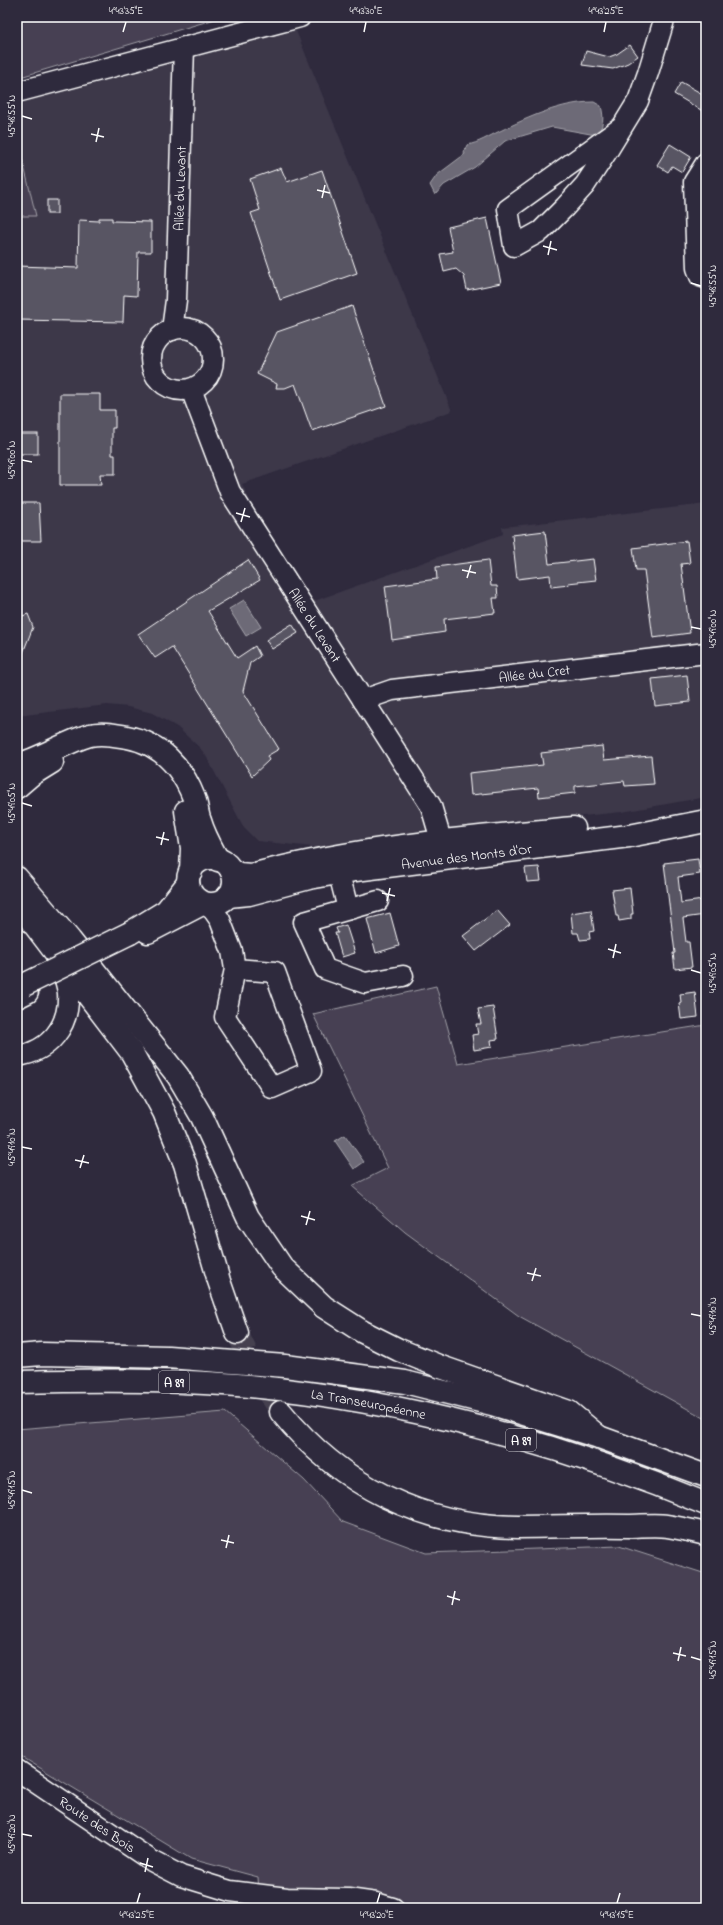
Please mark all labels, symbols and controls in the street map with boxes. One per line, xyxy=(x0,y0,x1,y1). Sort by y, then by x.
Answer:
text: 4°43'35"E xyxy=(109,4,143,19)
text: 4°43'30"E xyxy=(350,4,382,19)
text: 4°43'25"E xyxy=(588,4,624,19)
text: 45°48'55"N xyxy=(5,95,20,137)
street label: Allée du Levant xyxy=(169,145,193,231)
text: 45°48'55"N xyxy=(706,265,721,307)
text: 45°49'00"N xyxy=(5,441,20,479)
street label: Allée du Levant xyxy=(282,584,346,667)
text: 45°49'00"N xyxy=(706,610,721,648)
street label: Allée du Cret xyxy=(498,660,572,689)
text: 45°49'05"N xyxy=(5,783,20,823)
street label: Avenue des Monts d'Or xyxy=(400,839,533,876)
text: 45°49'05"N xyxy=(706,953,721,993)
text: 45°49'10"N xyxy=(5,1128,20,1166)
text: 45°49'10"N xyxy=(706,1297,721,1335)
road number: A 89 xyxy=(159,1371,189,1393)
street label: La Transeuropéenne xyxy=(309,1384,428,1426)
road number: A 89 xyxy=(506,1429,536,1451)
text: 45°49'15"N xyxy=(5,1470,20,1509)
text: 45°49'15"N xyxy=(706,1640,721,1679)
street label: Route des Bois xyxy=(54,1792,139,1859)
text: 45°49'20"N xyxy=(5,1814,20,1854)
text: 4°43'25"E xyxy=(119,1908,155,1923)
text: 4°43'20"E xyxy=(360,1908,394,1923)
text: 4°43'15"E xyxy=(600,1908,634,1923)

